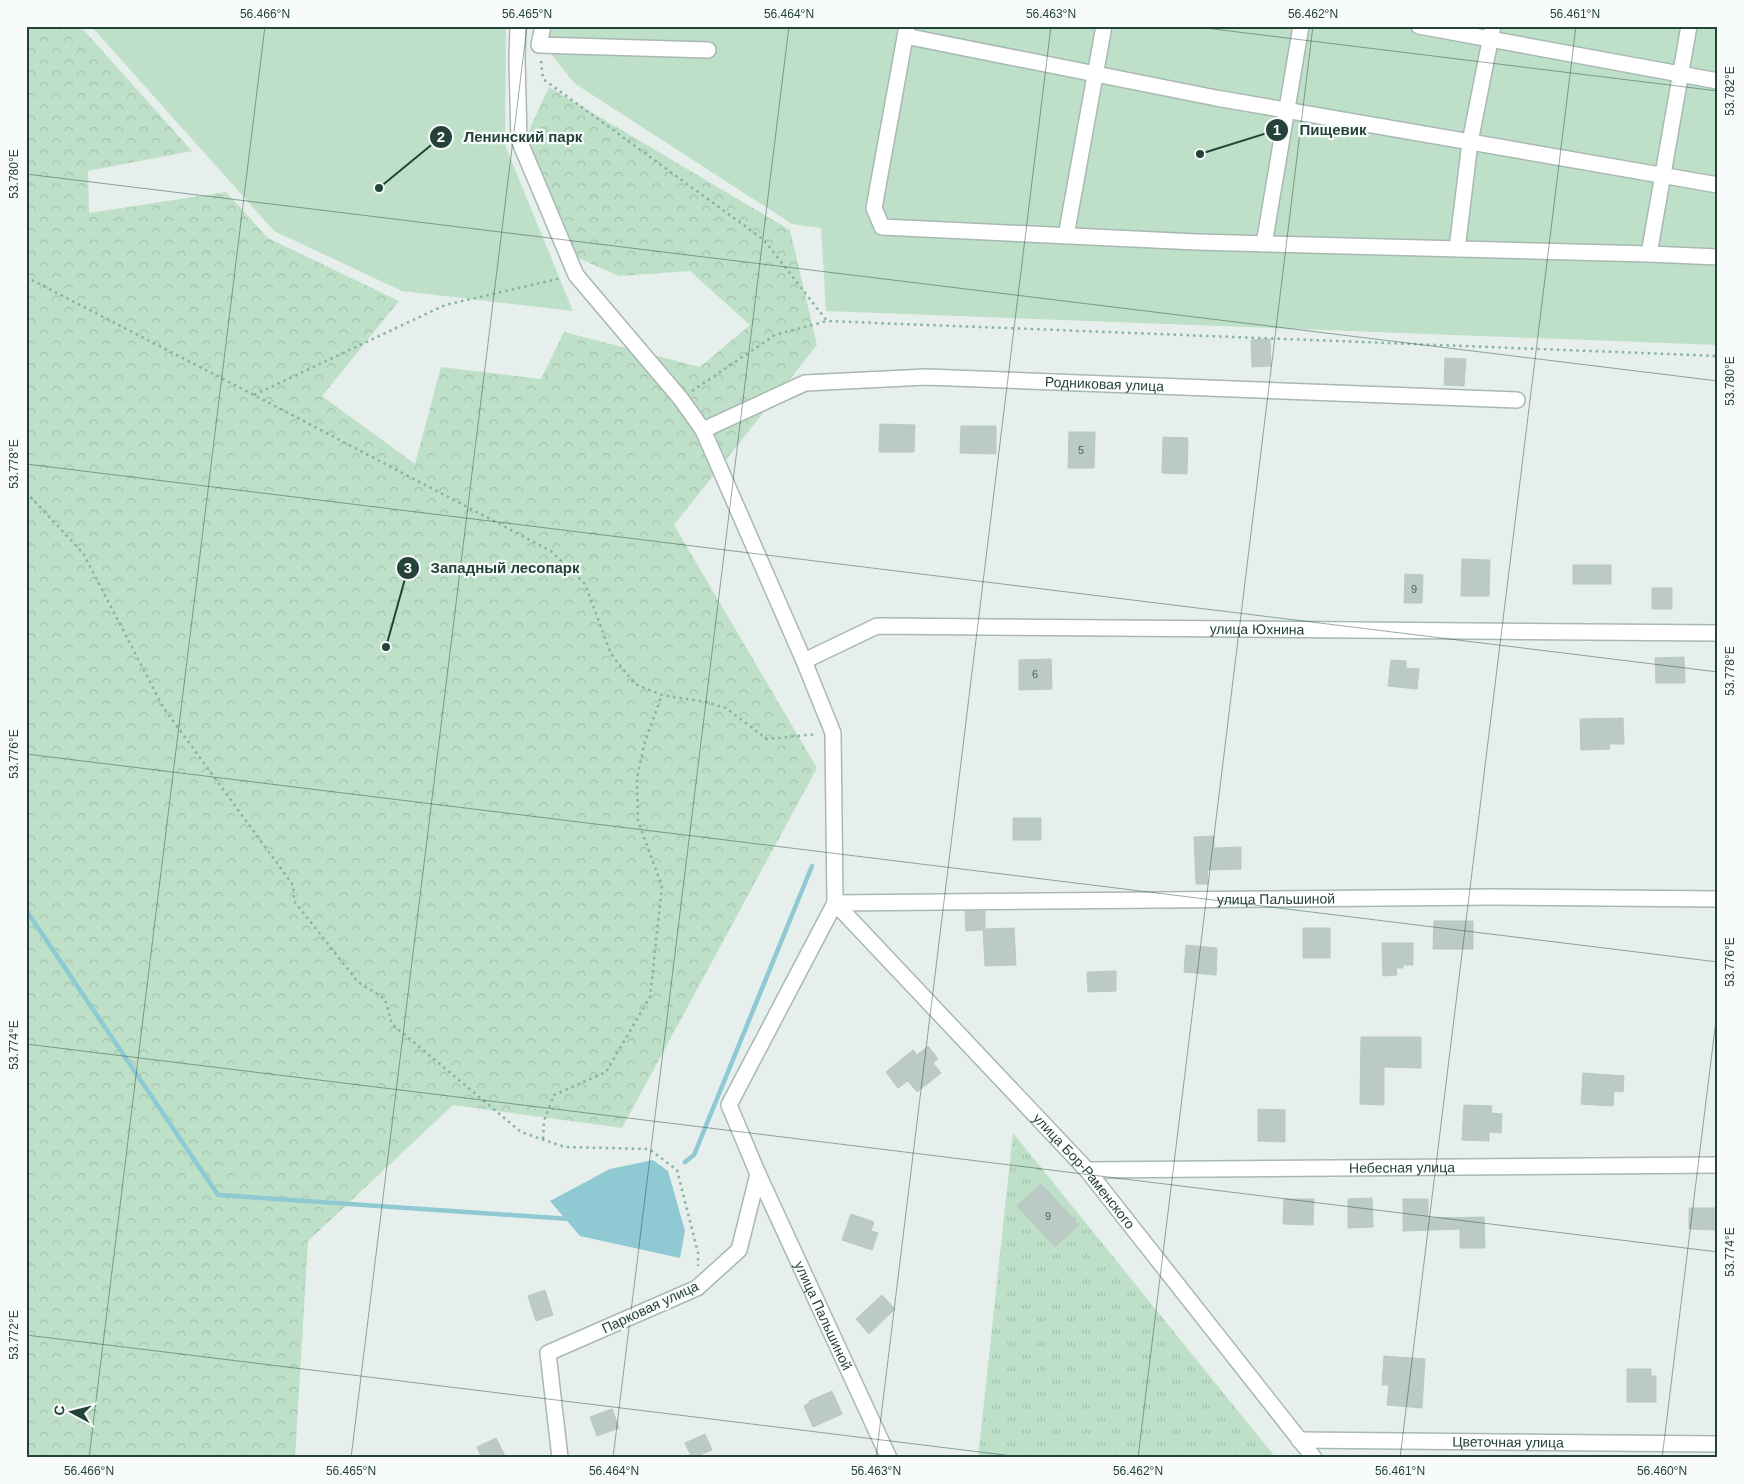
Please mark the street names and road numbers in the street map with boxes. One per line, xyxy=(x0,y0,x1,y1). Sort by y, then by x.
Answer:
street label: Родниковая улица xyxy=(1045,374,1164,394)
street label: улица Юхнина xyxy=(1210,621,1305,638)
street label: улица Пальшиной xyxy=(1217,890,1335,908)
street label: улица Бор-Раменского xyxy=(1030,1110,1138,1232)
street label: Небесная улица xyxy=(1349,1159,1455,1176)
street label: улица Пальшиной xyxy=(791,1259,855,1373)
street label: Парковая улица xyxy=(599,1278,701,1336)
street label: Цветочная улица xyxy=(1452,1433,1564,1451)

